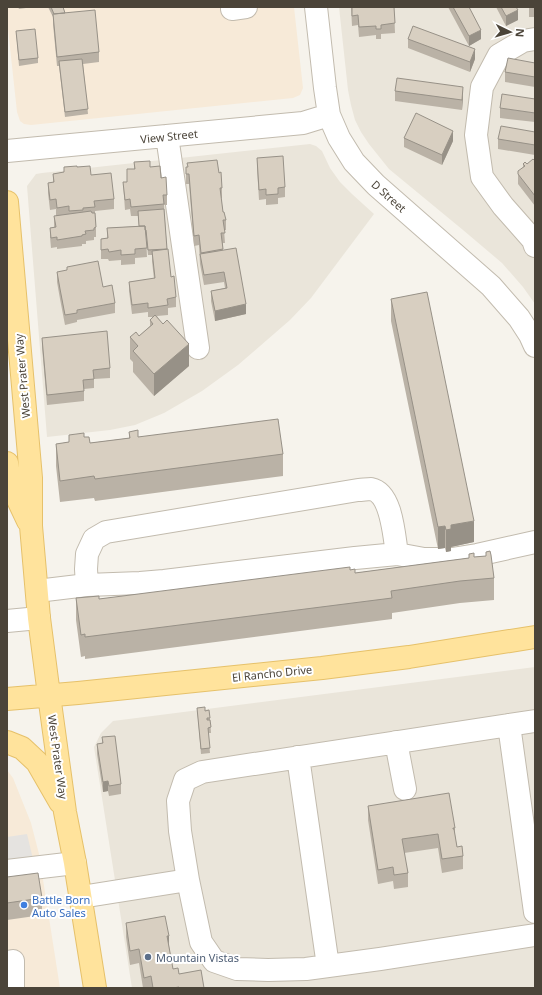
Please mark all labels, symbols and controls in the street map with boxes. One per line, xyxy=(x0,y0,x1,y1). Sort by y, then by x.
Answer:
north arrow xyxy=(490,12,530,52)
text: N xyxy=(513,28,528,38)
street label: View Street xyxy=(140,126,198,146)
street label: D Street xyxy=(369,177,409,216)
street label: West Prater Way xyxy=(11,333,33,419)
street label: El Rancho Drive xyxy=(231,661,313,685)
street label: West Prater Way xyxy=(45,714,71,800)
place label: Battle Born Auto Sales xyxy=(32,892,90,920)
marker: Battle Born Auto Sales xyxy=(19,900,29,910)
place label: Mountain Vistas xyxy=(156,950,239,965)
marker: Mountain Vistas xyxy=(143,952,153,962)

